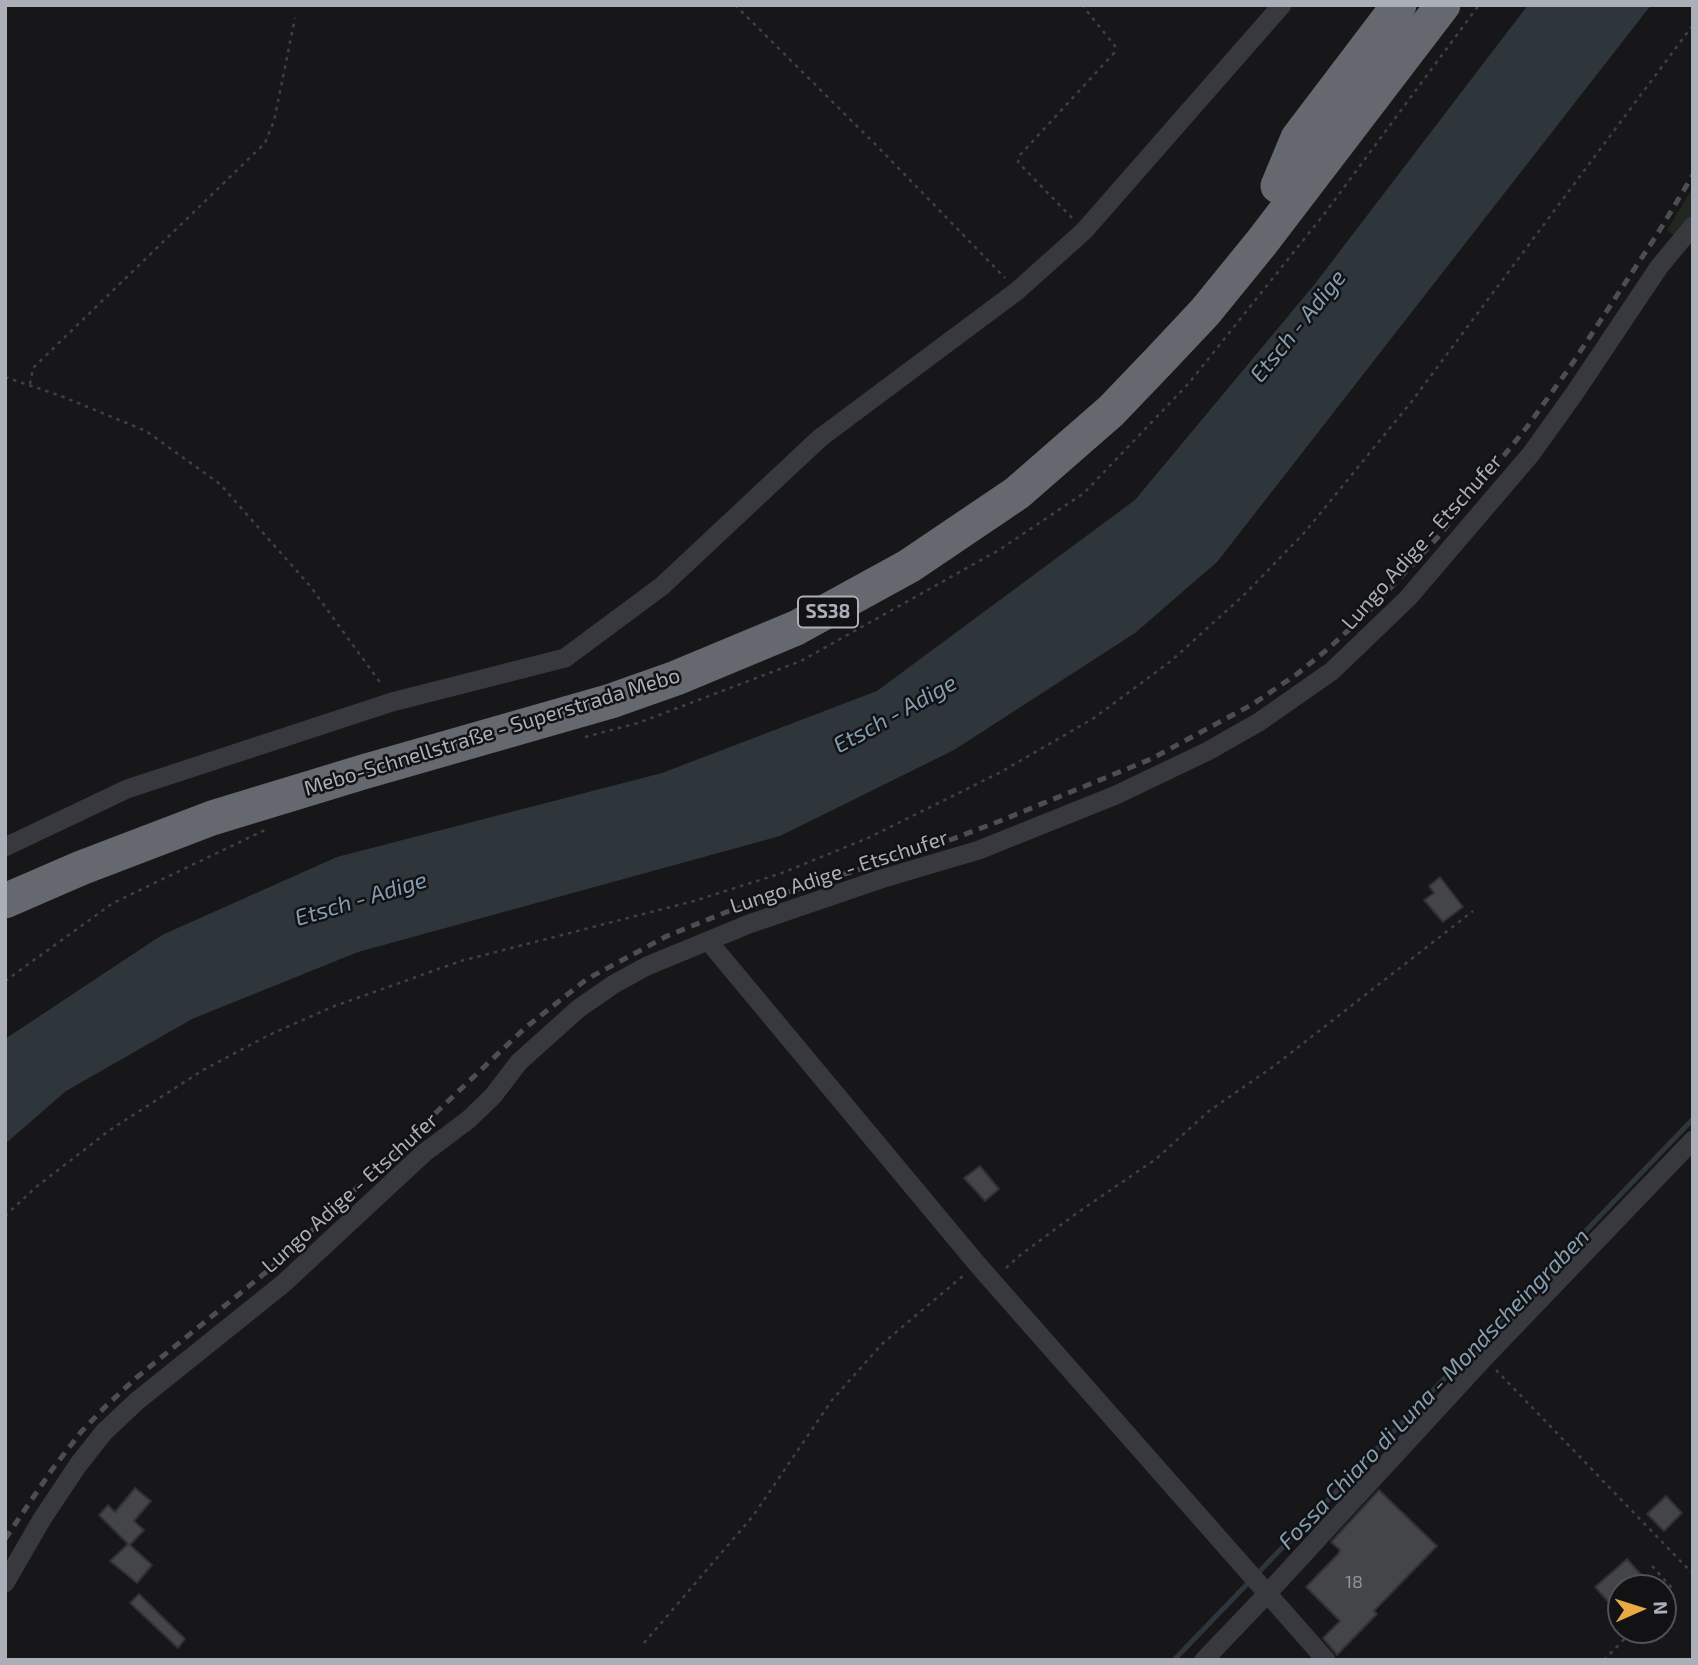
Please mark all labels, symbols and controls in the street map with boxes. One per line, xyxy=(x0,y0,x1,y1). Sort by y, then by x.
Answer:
water label: Etsch - Adige xyxy=(1244,264,1352,388)
street label: Lungo Adige - Etschufer xyxy=(1336,449,1508,635)
road number: SS38 xyxy=(798,596,858,628)
street label: Mebo-Schnellstraße - Superstrada Mebo xyxy=(301,663,683,801)
water label: Etsch - Adige xyxy=(829,669,961,759)
street label: Lungo Adige - Etschufer xyxy=(727,825,951,919)
water label: Etsch - Adige xyxy=(292,866,430,932)
street label: Lungo Adige - Etschufer xyxy=(257,1107,443,1279)
water label: Fossa Chiaro di Luna - Mondscheingraben xyxy=(1273,1223,1595,1555)
house number: 18 xyxy=(1345,1571,1363,1593)
north arrow xyxy=(1607,1574,1677,1644)
text: N xyxy=(1650,1601,1673,1615)

